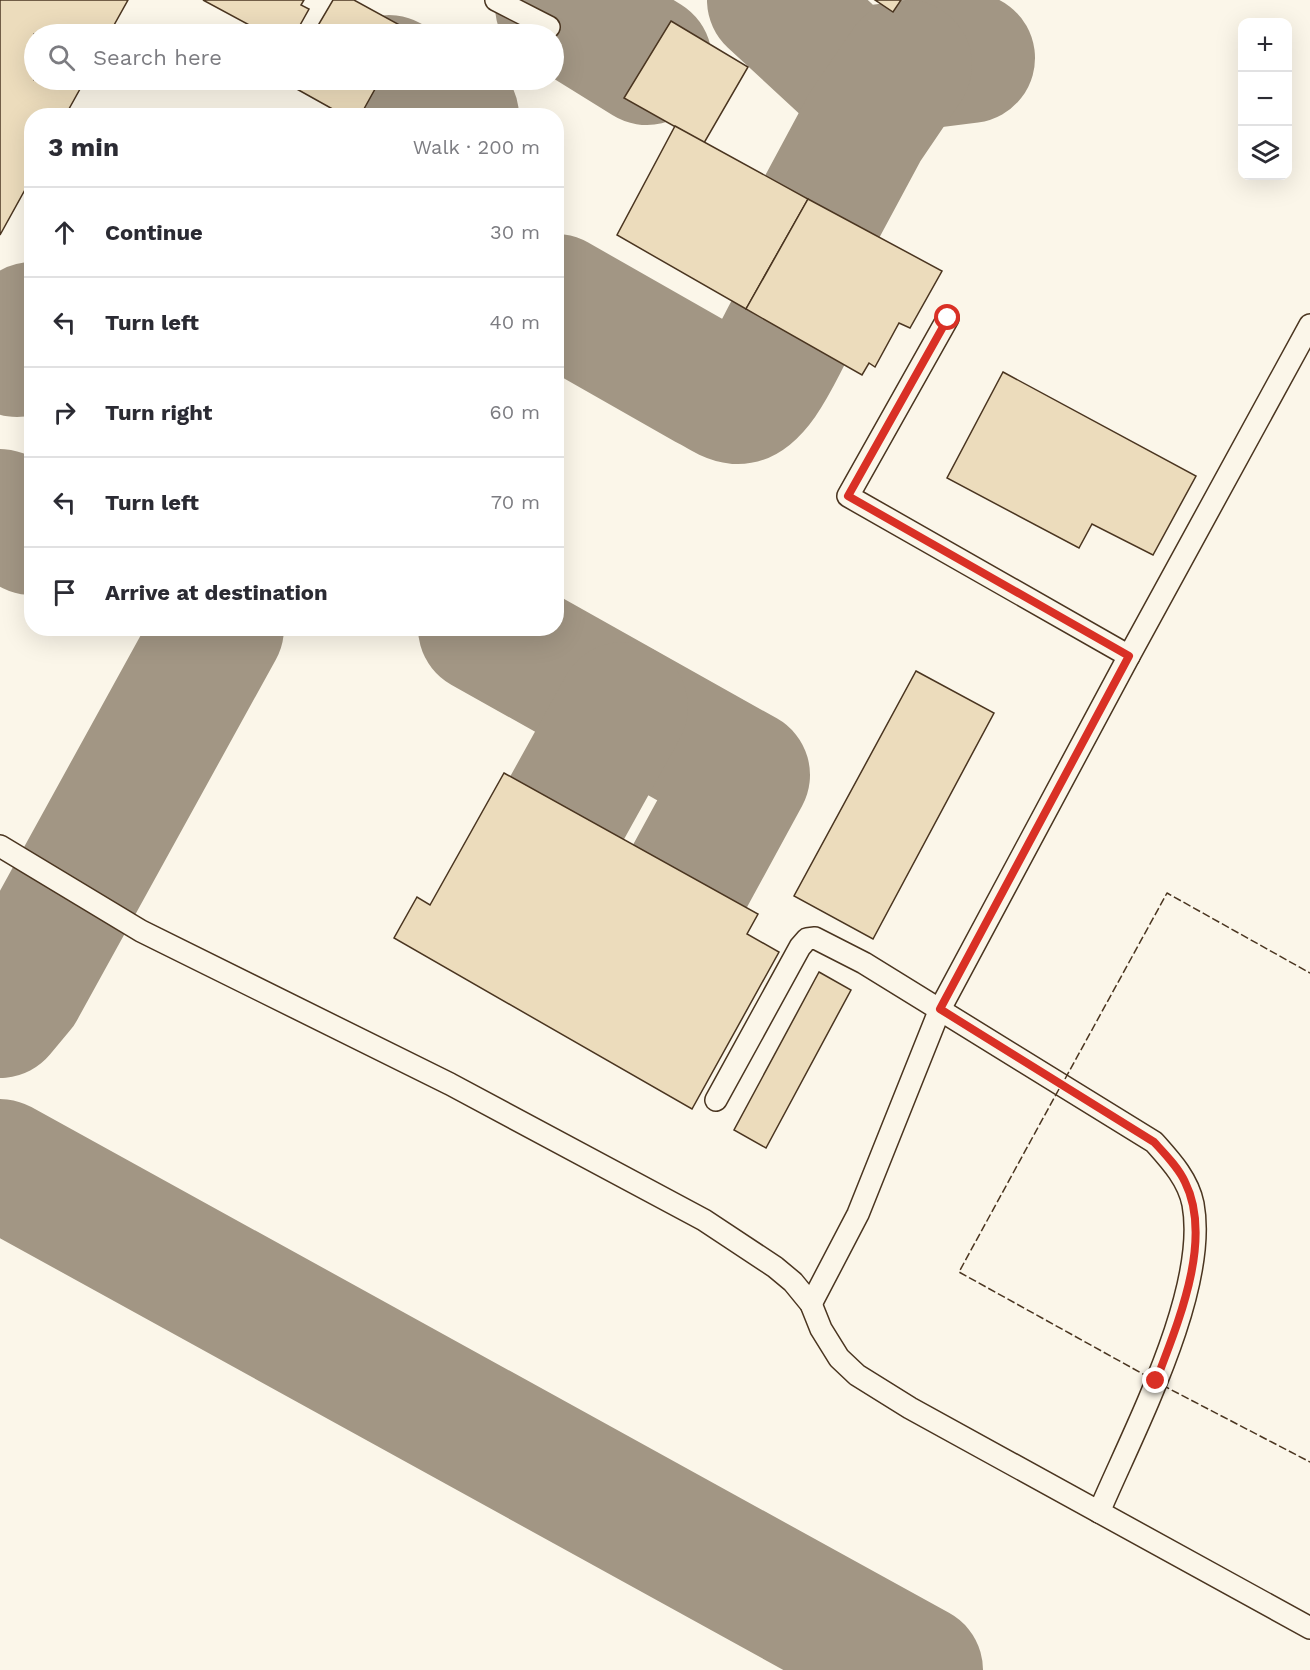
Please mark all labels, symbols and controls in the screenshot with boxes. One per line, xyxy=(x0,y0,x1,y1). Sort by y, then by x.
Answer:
map controls xyxy=(1238,18,1292,180)
button: + xyxy=(1238,18,1292,72)
search box xyxy=(24,24,564,90)
icon: search xyxy=(45,41,78,74)
text: Search here xyxy=(93,45,222,70)
button: − xyxy=(1238,72,1292,126)
button: layers xyxy=(1238,126,1292,180)
text: 3 min xyxy=(48,132,119,162)
text: Walk · 200 m xyxy=(413,135,540,159)
icon: ahead xyxy=(48,216,81,249)
text: Continue xyxy=(105,220,203,245)
text: 30 m xyxy=(490,220,540,244)
route start xyxy=(934,304,960,330)
icon: left xyxy=(48,306,81,339)
text: Turn left xyxy=(105,310,199,335)
text: 40 m xyxy=(489,310,540,334)
icon: right xyxy=(48,396,81,429)
text: Turn right xyxy=(105,400,212,425)
text: 60 m xyxy=(490,400,540,424)
icon: left xyxy=(48,486,81,519)
text: Turn left xyxy=(105,490,199,515)
text: 70 m xyxy=(491,490,540,514)
icon: arrive xyxy=(48,576,81,609)
text: Arrive at destination xyxy=(105,580,328,605)
route end xyxy=(1142,1367,1168,1393)

